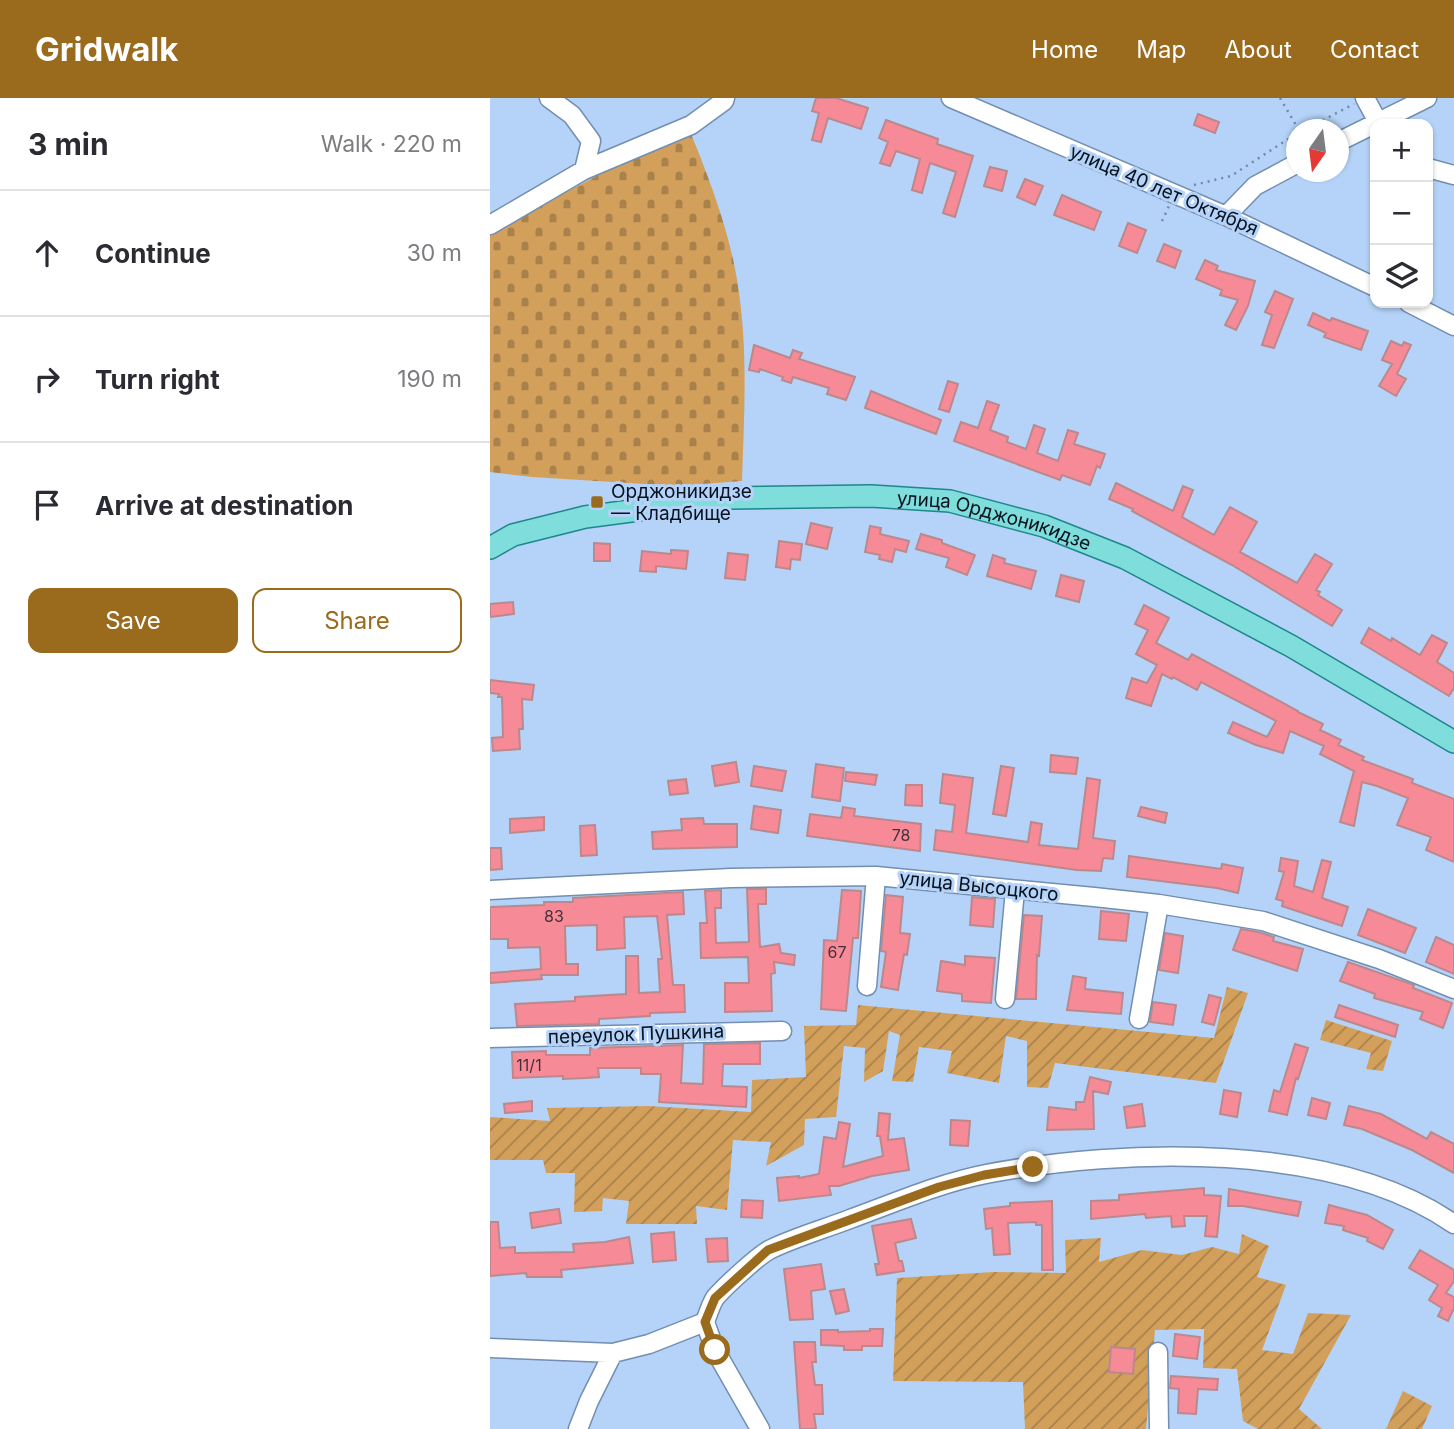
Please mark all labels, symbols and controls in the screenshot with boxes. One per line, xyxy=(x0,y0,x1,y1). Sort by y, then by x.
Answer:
text: Gridwalk xyxy=(35,29,178,69)
text: Home xyxy=(1031,35,1098,64)
text: Map xyxy=(1136,35,1186,64)
text: About xyxy=(1224,35,1292,64)
text: Contact xyxy=(1330,35,1419,64)
north arrow xyxy=(1286,119,1349,182)
map controls xyxy=(1370,119,1433,308)
button: + xyxy=(1370,119,1433,182)
text: 3 min xyxy=(28,126,109,162)
text: Walk · 220 m xyxy=(321,130,462,158)
street label: улица 40 лет Октября xyxy=(1066,140,1262,240)
button: − xyxy=(1370,182,1433,245)
icon: ahead xyxy=(28,234,66,272)
text: Continue xyxy=(95,238,211,269)
text: 30 m xyxy=(407,239,462,267)
button: layers xyxy=(1370,245,1433,308)
icon: right xyxy=(28,360,66,398)
text: Turn right xyxy=(95,364,220,395)
text: 190 m xyxy=(397,365,462,393)
place label: Орджоникидзе — Кладбище xyxy=(611,480,752,525)
icon: arrive xyxy=(28,486,66,524)
street label: улица Орджоникидзе xyxy=(896,486,1095,555)
text: Arrive at destination xyxy=(95,490,354,521)
marker: Орджоникидзе — Кладбище xyxy=(589,494,605,510)
button: Save xyxy=(28,588,238,653)
button: Share xyxy=(252,588,462,653)
house number: 78 xyxy=(892,825,910,845)
street label: улица Высоцкого xyxy=(898,866,1060,906)
house number: 83 xyxy=(544,906,564,926)
house number: 67 xyxy=(828,942,846,962)
street label: переулок Пушкина xyxy=(547,1019,725,1049)
house number: 11/1 xyxy=(516,1055,542,1075)
route end xyxy=(1017,1151,1048,1182)
route start xyxy=(699,1334,730,1365)

